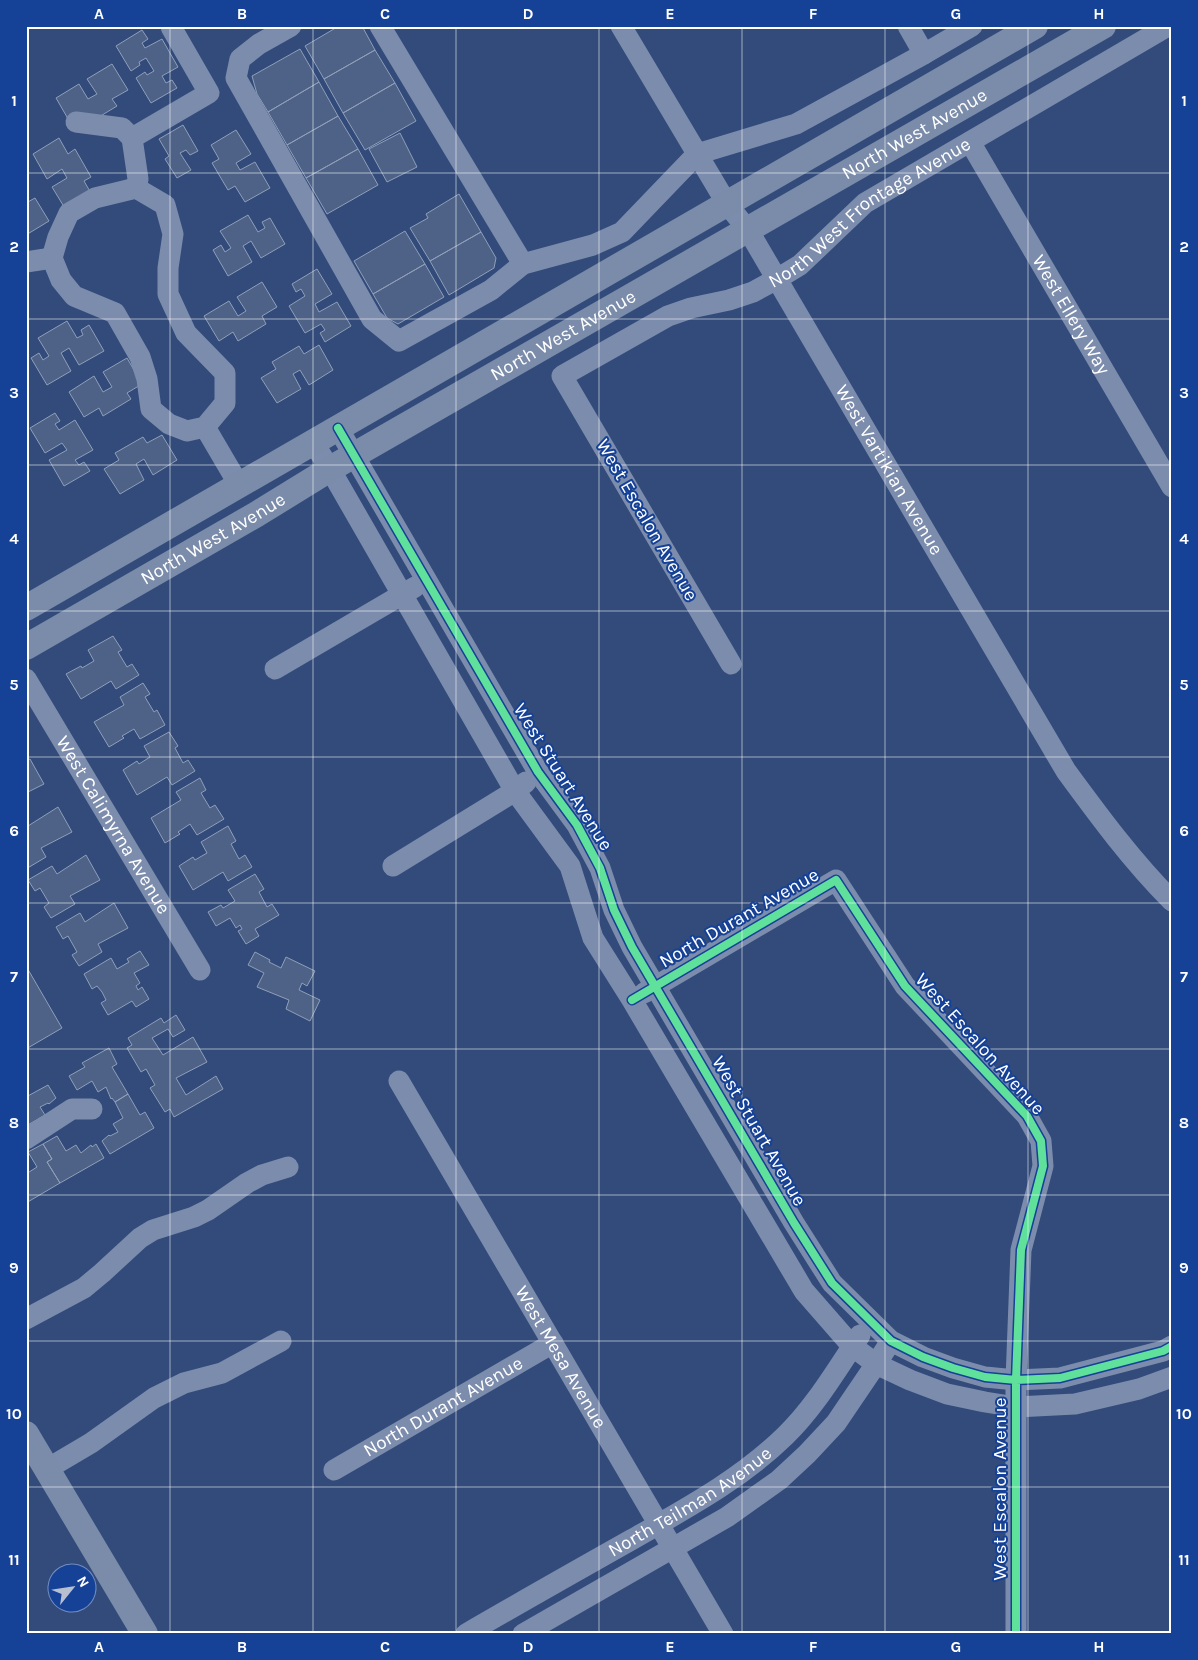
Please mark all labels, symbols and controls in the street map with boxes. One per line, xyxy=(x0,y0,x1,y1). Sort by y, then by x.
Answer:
text: A xyxy=(94,4,104,23)
text: B xyxy=(237,4,247,23)
text: C xyxy=(380,4,390,23)
text: D xyxy=(523,4,534,23)
text: E xyxy=(665,4,675,23)
text: F xyxy=(809,4,818,23)
text: G xyxy=(951,4,961,23)
text: H xyxy=(1093,4,1105,23)
street label: North West Avenue xyxy=(838,84,991,184)
text: 1 xyxy=(11,91,17,110)
text: 1 xyxy=(1181,91,1187,110)
street label: North West Frontage Avenue xyxy=(765,133,974,293)
text: 2 xyxy=(9,237,19,256)
text: 2 xyxy=(1179,237,1189,256)
street label: West Ellery Way xyxy=(1027,251,1115,378)
street label: North West Avenue xyxy=(487,285,640,386)
street label: West Vartikian Avenue xyxy=(831,381,948,559)
text: 3 xyxy=(9,383,19,402)
text: 3 xyxy=(1179,383,1189,402)
street label: West Escalon Avenue xyxy=(592,435,702,605)
street label: North West Avenue xyxy=(137,488,289,590)
text: 4 xyxy=(9,529,19,548)
text: 4 xyxy=(1179,529,1189,548)
text: 5 xyxy=(9,675,19,694)
text: 5 xyxy=(1179,675,1189,694)
street label: West Stuart Avenue xyxy=(509,699,617,855)
street label: West Calimyrna Avenue xyxy=(52,732,175,918)
text: 6 xyxy=(9,821,19,840)
text: 6 xyxy=(1179,821,1189,840)
street label: North Durant Avenue xyxy=(655,863,823,973)
text: 7 xyxy=(10,967,18,986)
text: 7 xyxy=(1180,967,1188,986)
street label: West Escalon Avenue xyxy=(911,969,1049,1119)
street label: West Stuart Avenue xyxy=(707,1052,811,1210)
text: 8 xyxy=(9,1113,19,1132)
text: 8 xyxy=(1179,1113,1189,1132)
text: 9 xyxy=(9,1258,19,1277)
text: 9 xyxy=(1179,1258,1189,1277)
street label: West Mesa Avenue xyxy=(511,1282,611,1432)
street label: North Durant Avenue xyxy=(359,1352,527,1462)
street label: West Escalon Avenue xyxy=(989,1398,1011,1580)
text: 10 xyxy=(6,1404,22,1423)
text: 10 xyxy=(1176,1404,1192,1423)
street label: North Teilman Avenue xyxy=(604,1442,776,1562)
text: 11 xyxy=(8,1550,20,1569)
text: 11 xyxy=(1178,1550,1190,1569)
north arrow xyxy=(48,1562,98,1612)
text: N xyxy=(73,1573,93,1590)
text: A xyxy=(94,1637,104,1656)
text: B xyxy=(237,1637,247,1656)
text: C xyxy=(380,1637,390,1656)
text: D xyxy=(523,1637,534,1656)
text: E xyxy=(665,1637,675,1656)
text: F xyxy=(809,1637,818,1656)
text: G xyxy=(951,1637,961,1656)
text: H xyxy=(1093,1637,1105,1656)

